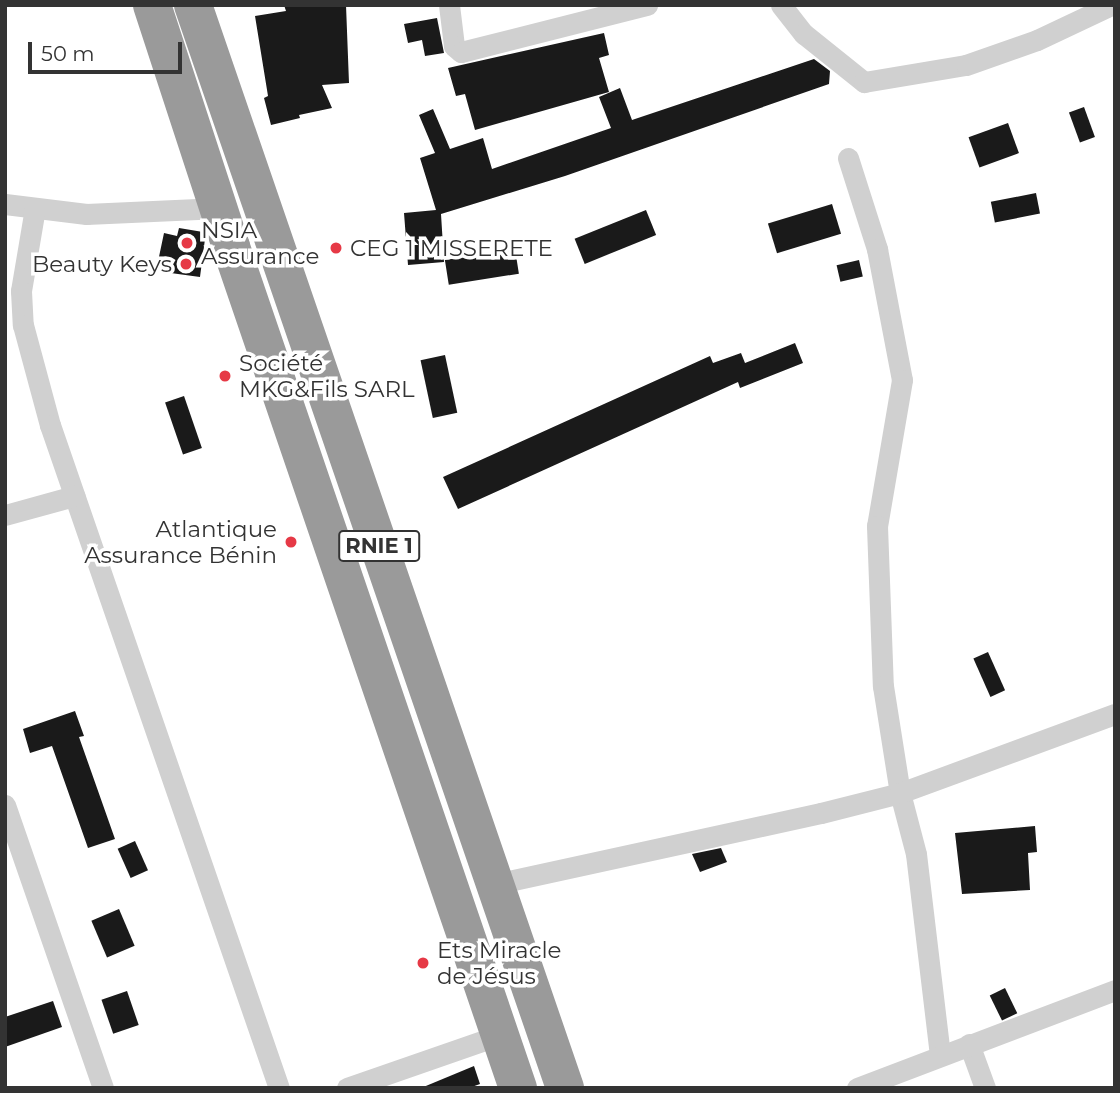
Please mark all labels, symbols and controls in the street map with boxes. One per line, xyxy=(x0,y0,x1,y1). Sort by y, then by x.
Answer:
scale bar xyxy=(32,28,186,72)
text: 50 m xyxy=(41,41,95,66)
place label: NSIA Assurance xyxy=(201,216,319,270)
place label: CEG 1 MISSERETE xyxy=(350,234,553,262)
marker: NSIA Assurance xyxy=(179,235,195,251)
marker: CEG 1 MISSERETE xyxy=(328,240,344,256)
place label: Beauty Keys xyxy=(32,250,172,278)
marker: Beauty Keys xyxy=(178,256,194,272)
place label: Société MKG&Fils SARL xyxy=(239,349,415,403)
marker: Société MKG&Fils SARL xyxy=(217,368,233,384)
place label: Atlantique Assurance Bénin xyxy=(84,515,277,569)
road number: RNIE 1 xyxy=(337,528,421,564)
marker: Atlantique Assurance Bénin xyxy=(283,534,299,550)
place label: Ets Miracle de Jésus xyxy=(437,936,561,990)
marker: Ets Miracle de Jésus xyxy=(415,955,431,971)

